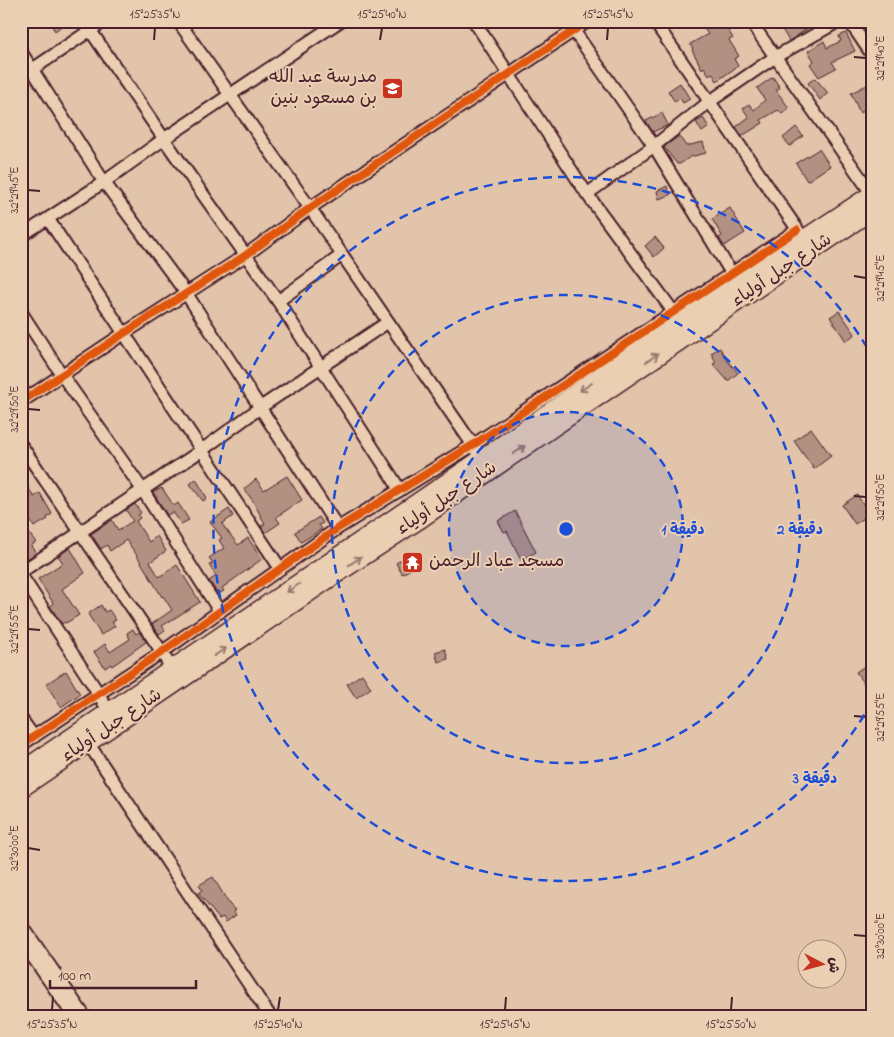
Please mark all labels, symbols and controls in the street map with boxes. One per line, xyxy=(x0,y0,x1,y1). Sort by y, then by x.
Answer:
text: 15°25'35"N xyxy=(130,6,180,24)
text: 15°25'40"N xyxy=(357,6,407,24)
text: 15°25'45"N xyxy=(583,6,633,24)
text: 32°29'40"E xyxy=(872,35,890,81)
place label: مدرسة عبد الله بن مسعود بنين xyxy=(269,65,377,112)
school or university icon: مدرسة عبد الله بن مسعود بنين xyxy=(381,76,405,100)
text: 32°29'45"E xyxy=(6,167,24,213)
street label: شارع جبل أولياء xyxy=(726,228,838,314)
text: 32°29'45"E xyxy=(872,255,890,301)
one-way arrow xyxy=(645,353,659,363)
one-way arrow xyxy=(579,382,593,392)
text: 32°29'50"E xyxy=(6,385,24,433)
one-way arrow xyxy=(511,445,525,455)
street label: شارع جبل أولياء xyxy=(391,456,503,542)
text: 32°29'50"E xyxy=(872,473,890,521)
text: 1 دقيقة xyxy=(661,519,705,541)
text: 2 دقيقة xyxy=(776,519,823,541)
centre of rings xyxy=(557,520,575,538)
place label: مسجد عباد الرحمن xyxy=(429,549,564,575)
temple icon: مسجد عباد الرحمن xyxy=(401,550,425,574)
one-way arrow xyxy=(348,556,362,566)
one-way arrow xyxy=(286,583,300,593)
text: 32°29'55"E xyxy=(6,605,24,653)
one-way arrow xyxy=(213,647,227,657)
street label: شارع جبل أولياء xyxy=(56,683,168,769)
text: 32°29'55"E xyxy=(872,693,890,741)
text: 3 دقيقة xyxy=(792,768,837,790)
text: 32°30'00"E xyxy=(6,825,24,871)
text: 32°30'00"E xyxy=(872,913,890,959)
north arrow xyxy=(796,940,846,990)
text: ش xyxy=(822,956,845,974)
scale bar xyxy=(50,957,196,989)
text: 100 m xyxy=(58,965,91,987)
text: 15°25'35"N xyxy=(27,1016,77,1034)
text: 15°25'40"N xyxy=(253,1016,303,1034)
text: 15°25'45"N xyxy=(480,1016,530,1034)
text: 15°25'50"N xyxy=(706,1016,756,1034)

